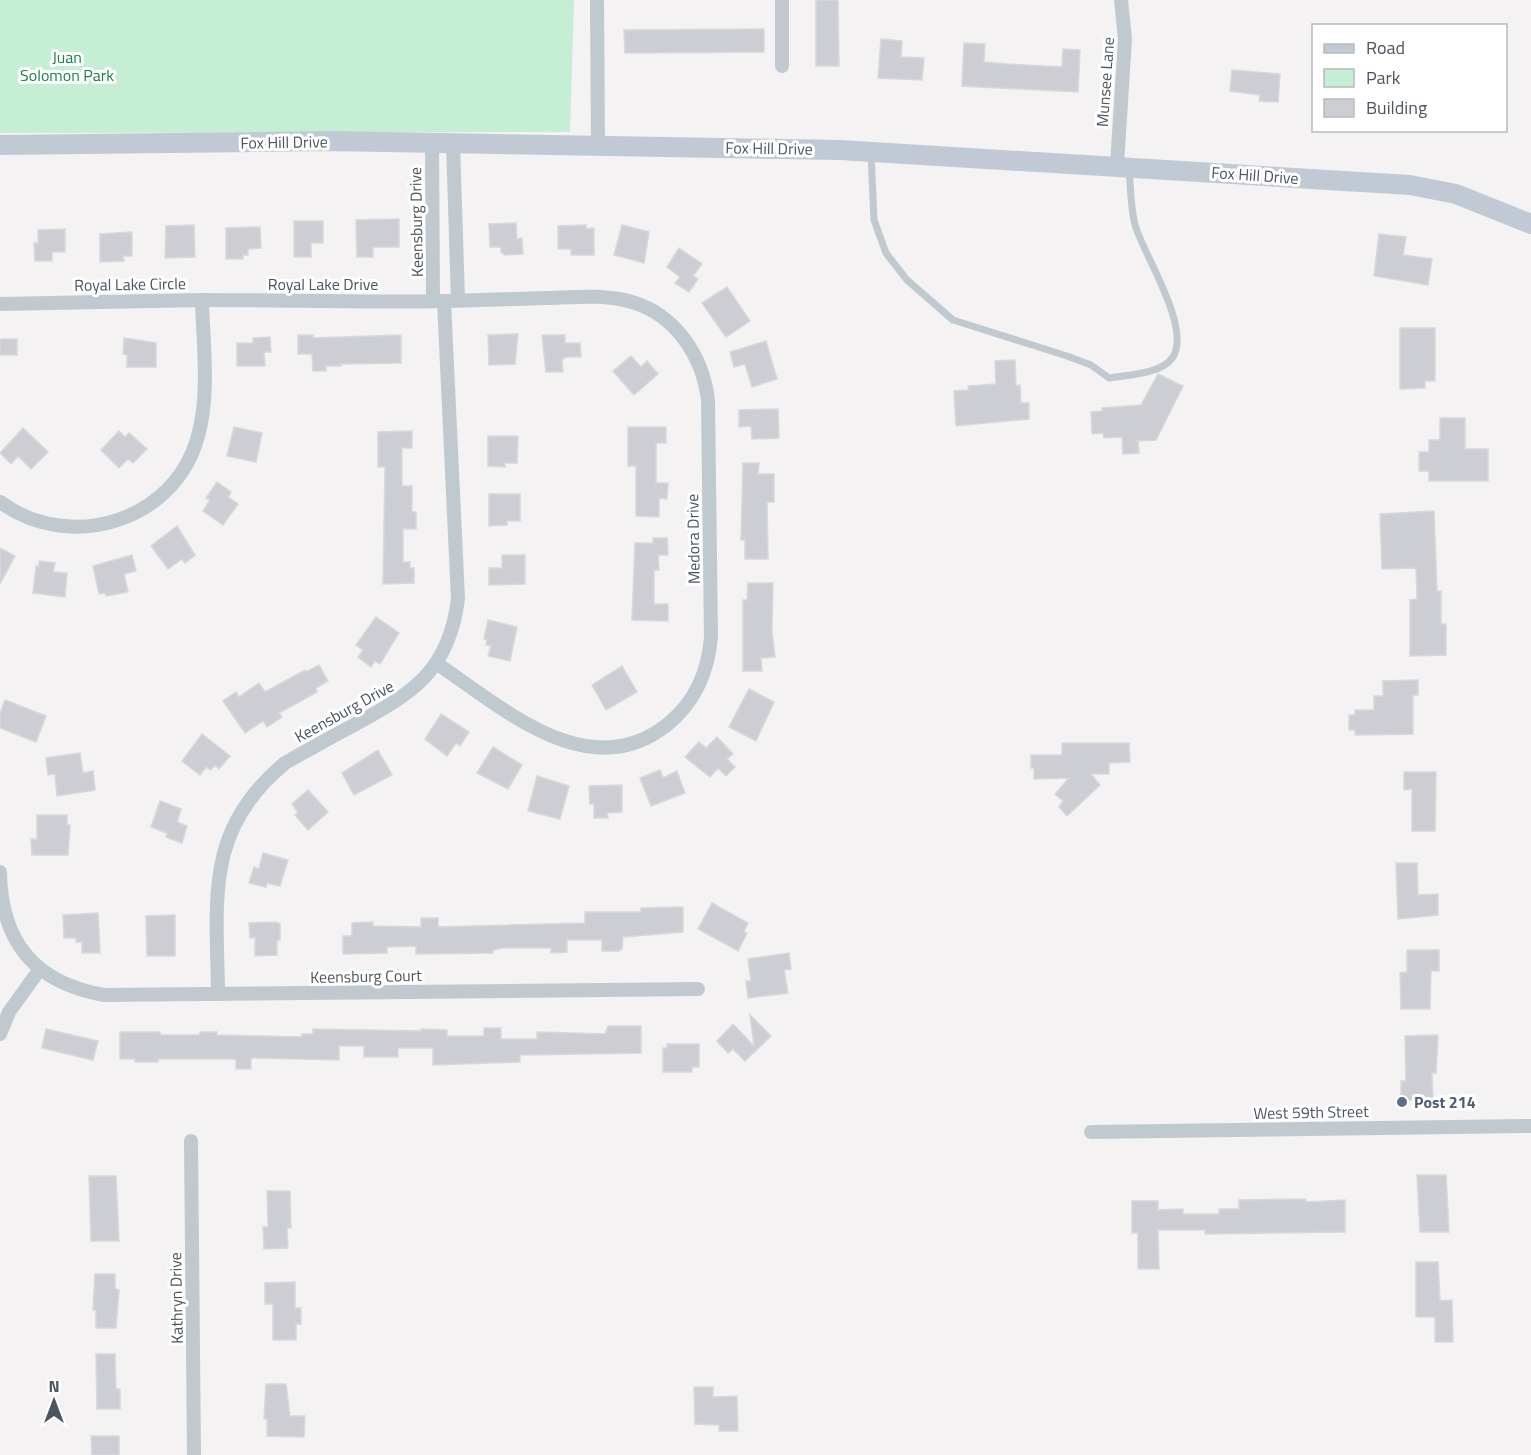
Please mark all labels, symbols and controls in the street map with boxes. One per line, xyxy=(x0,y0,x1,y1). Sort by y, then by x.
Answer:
legend xyxy=(1312,24,1507,132)
text: Road xyxy=(1366,34,1405,61)
street label: Munsee Lane xyxy=(1090,36,1120,128)
park label: Juan Solomon Park xyxy=(20,45,114,87)
text: Park xyxy=(1366,64,1401,91)
text: Building xyxy=(1366,94,1427,121)
street label: Fox Hill Drive xyxy=(240,129,328,155)
street label: Fox Hill Drive xyxy=(725,135,813,161)
street label: Fox Hill Drive xyxy=(1211,160,1299,190)
street label: Keensburg Drive xyxy=(403,167,429,277)
street label: Royal Lake Circle xyxy=(74,271,186,297)
street label: Royal Lake Drive xyxy=(268,272,378,296)
street label: Medora Drive xyxy=(680,494,706,584)
street label: Keensburg Drive xyxy=(290,674,398,748)
street label: Keensburg Court xyxy=(310,963,422,989)
place label: Post 214 xyxy=(1414,1090,1476,1114)
marker: Post 214 xyxy=(1395,1095,1409,1109)
street label: West 59th Street xyxy=(1253,1099,1369,1125)
street label: Kathryn Drive xyxy=(163,1252,189,1344)
north arrow xyxy=(24,1371,84,1431)
text: N xyxy=(48,1374,60,1398)

